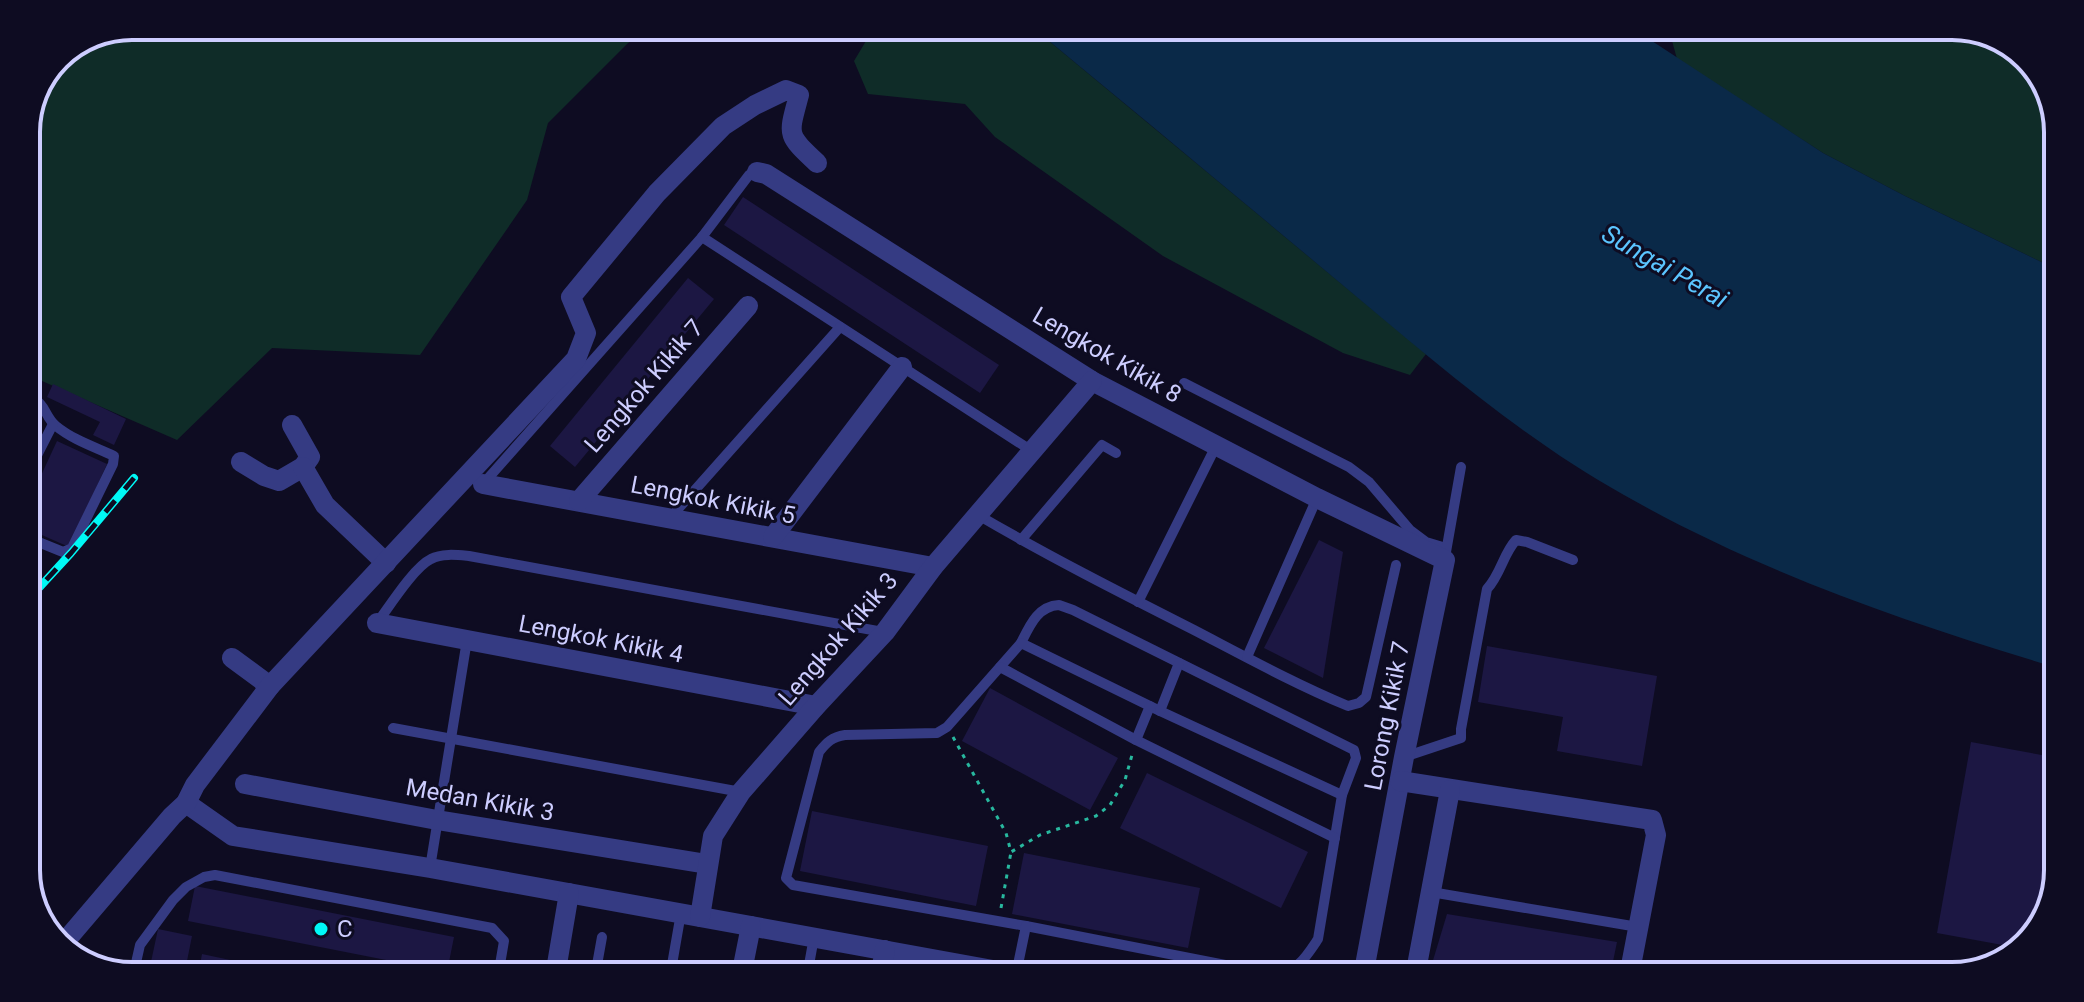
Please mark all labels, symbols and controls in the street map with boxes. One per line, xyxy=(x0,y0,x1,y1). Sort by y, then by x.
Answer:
water label: Sungai Perai xyxy=(1597,218,1734,314)
street label: Lengkok Kikik 8 xyxy=(1028,301,1186,409)
street label: Lengkok Kikik 7 xyxy=(579,314,709,458)
street label: Lengkok Kikik 5 xyxy=(628,470,798,530)
street label: Lengkok Kikik 3 xyxy=(773,567,903,711)
street label: Lengkok Kikik 4 xyxy=(516,609,686,669)
street label: Lorong Kikik 7 xyxy=(1359,639,1415,793)
street label: Medan Kikik 3 xyxy=(404,773,556,827)
place label: C xyxy=(337,915,353,943)
marker: C xyxy=(312,920,330,938)

